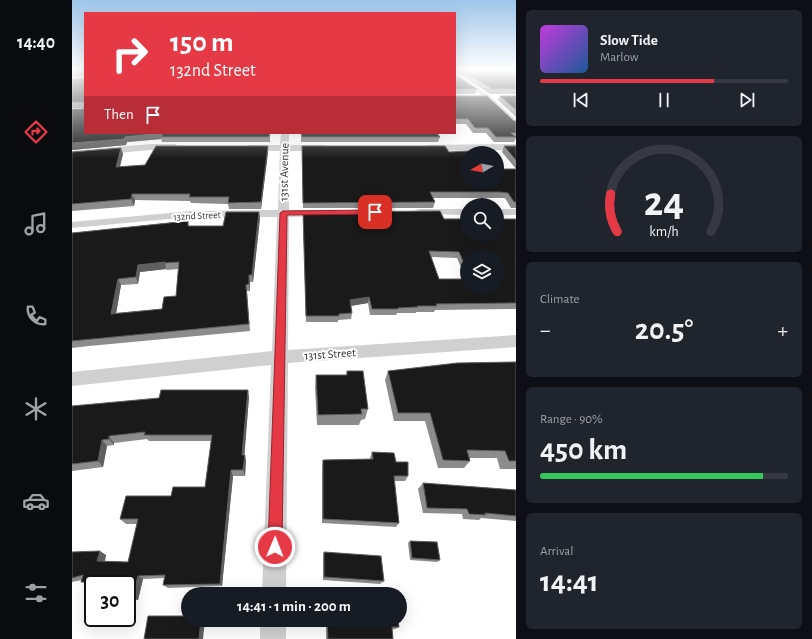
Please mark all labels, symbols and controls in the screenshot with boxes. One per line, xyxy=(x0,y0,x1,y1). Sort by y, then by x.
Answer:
icon: right xyxy=(104,28,156,80)
text: 150 m xyxy=(170,29,234,57)
text: Slow Tide xyxy=(600,33,658,48)
text: 14:40 xyxy=(17,34,55,52)
text: Marlow xyxy=(600,51,638,64)
text: 132nd Street xyxy=(170,62,256,80)
icon: previous xyxy=(570,89,592,111)
icon: pause xyxy=(653,89,675,111)
icon: next xyxy=(736,89,758,111)
icon: arrive xyxy=(142,104,164,126)
text: Then xyxy=(104,107,134,122)
icon: directions xyxy=(22,118,50,146)
street label: 131st Avenue xyxy=(277,143,291,201)
north arrow xyxy=(460,146,504,190)
map controls xyxy=(460,146,504,294)
text: 24 xyxy=(644,181,684,222)
pin xyxy=(358,195,392,229)
button: search xyxy=(460,198,504,242)
icon: arrive xyxy=(364,201,386,223)
icon: music xyxy=(22,210,50,238)
street label: 132nd Street xyxy=(173,210,222,222)
text: km/h xyxy=(649,224,679,238)
button: layers xyxy=(460,250,504,294)
text: Climate xyxy=(540,293,579,306)
icon: phone xyxy=(22,302,50,330)
text: 20.5° xyxy=(635,315,693,345)
text: − xyxy=(540,319,551,341)
text: + xyxy=(777,319,788,341)
street label: 131st Street xyxy=(304,346,356,362)
icon: climate xyxy=(22,395,50,423)
text: Range · 90% xyxy=(540,413,603,426)
text: 450 km xyxy=(540,435,627,465)
icon: car xyxy=(22,487,50,515)
position arrow xyxy=(254,526,296,568)
text: Arrival xyxy=(540,545,573,558)
text: 14:41 xyxy=(540,567,599,597)
speed limit sign: 30 xyxy=(84,575,136,627)
icon: filters xyxy=(22,579,50,607)
text: 14:41 · 1 min · 200 m xyxy=(237,599,351,614)

